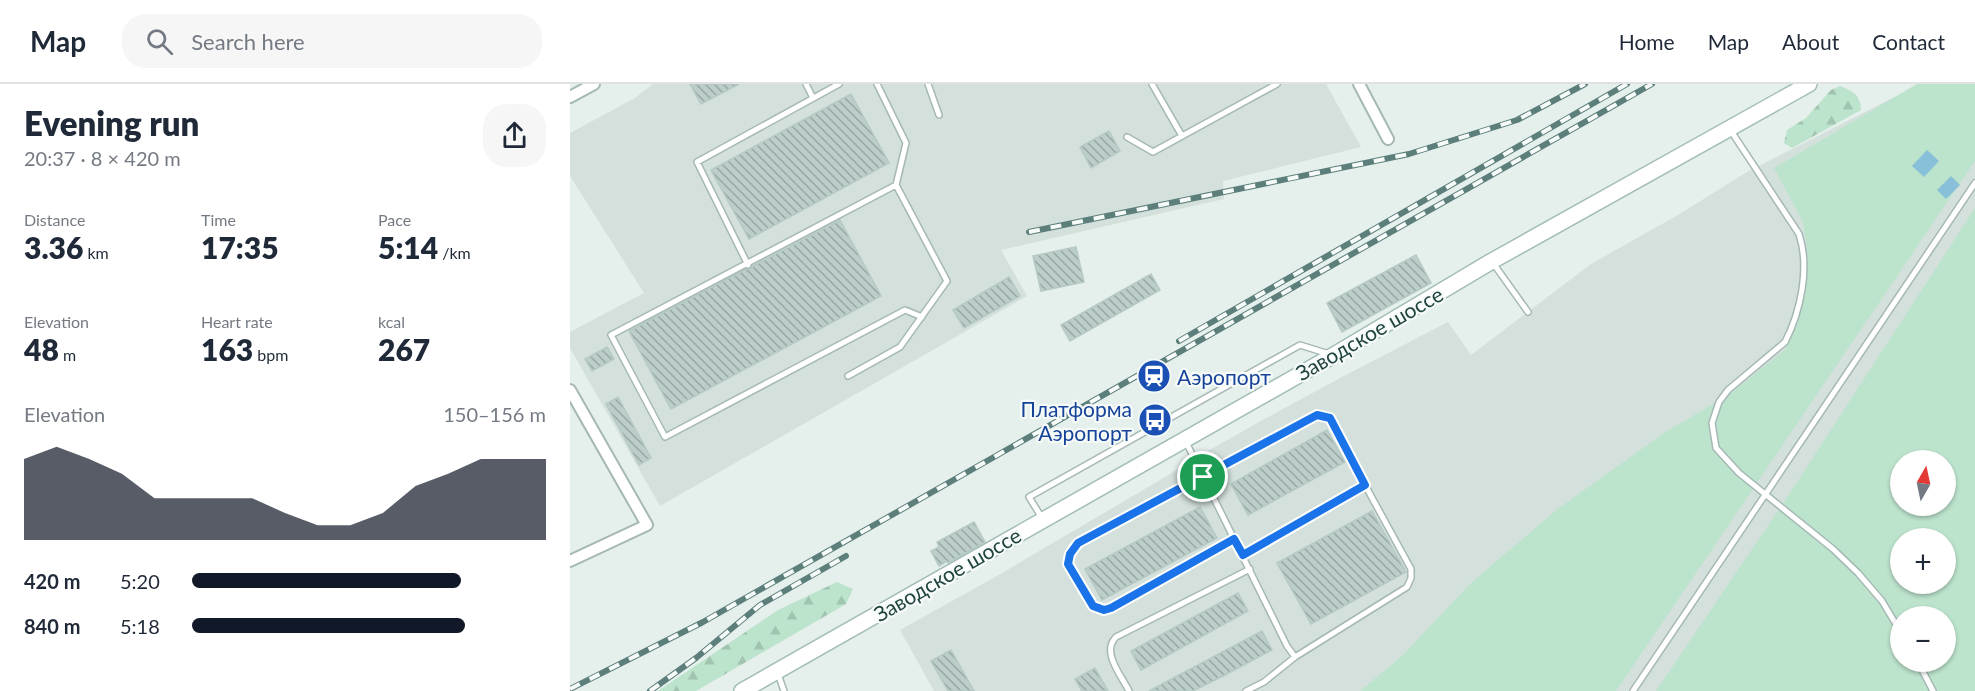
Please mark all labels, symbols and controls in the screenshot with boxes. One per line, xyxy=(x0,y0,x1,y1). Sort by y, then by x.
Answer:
search box xyxy=(122,14,542,68)
text: Map xyxy=(30,24,86,58)
icon: search xyxy=(143,25,176,58)
text: Search here xyxy=(191,28,305,55)
text: Home xyxy=(1619,29,1675,54)
text: Map xyxy=(1708,29,1749,54)
text: About xyxy=(1782,29,1839,54)
text: Contact xyxy=(1872,29,1945,54)
text: Evening run xyxy=(24,103,199,143)
button: share xyxy=(483,104,546,167)
text: 20:37 · 8 × 420 m xyxy=(24,146,181,170)
text: Distance xyxy=(24,210,85,229)
text: Time xyxy=(201,210,236,229)
text: Pace xyxy=(378,210,411,229)
text: 3.36 xyxy=(24,229,83,265)
text: 17:35 xyxy=(201,229,279,265)
text: 5:14 xyxy=(378,229,438,265)
text: km xyxy=(83,243,109,262)
text: /km xyxy=(438,243,471,262)
street label: Заводское шоссе xyxy=(1291,281,1447,385)
text: Elevation xyxy=(24,312,89,331)
text: Heart rate xyxy=(201,312,273,331)
text: kcal xyxy=(378,312,405,331)
text: 48 xyxy=(24,331,59,367)
text: 163 xyxy=(201,331,253,367)
text: 267 xyxy=(378,331,430,367)
text: m xyxy=(59,345,76,364)
text: bpm xyxy=(253,345,288,364)
station icon: Аэропорт xyxy=(1136,358,1172,394)
place label: Аэропорт xyxy=(1177,364,1271,389)
place label: Платформа Аэропорт xyxy=(1020,396,1132,445)
text: Elevation xyxy=(24,402,105,426)
text: 150–156 m xyxy=(443,402,546,426)
bus stop icon: Платформа Аэропорт xyxy=(1137,402,1173,438)
north arrow xyxy=(1890,450,1956,516)
map controls xyxy=(1890,450,1956,672)
pin xyxy=(1177,451,1228,502)
icon: arrive xyxy=(1186,460,1219,493)
street label: Заводское шоссе xyxy=(869,522,1025,626)
button: + xyxy=(1890,528,1956,594)
text: 420 m xyxy=(24,569,80,593)
text: 5:20 xyxy=(120,569,160,593)
button: − xyxy=(1890,606,1956,672)
text: 840 m xyxy=(24,614,80,638)
text: 5:18 xyxy=(120,614,160,638)

